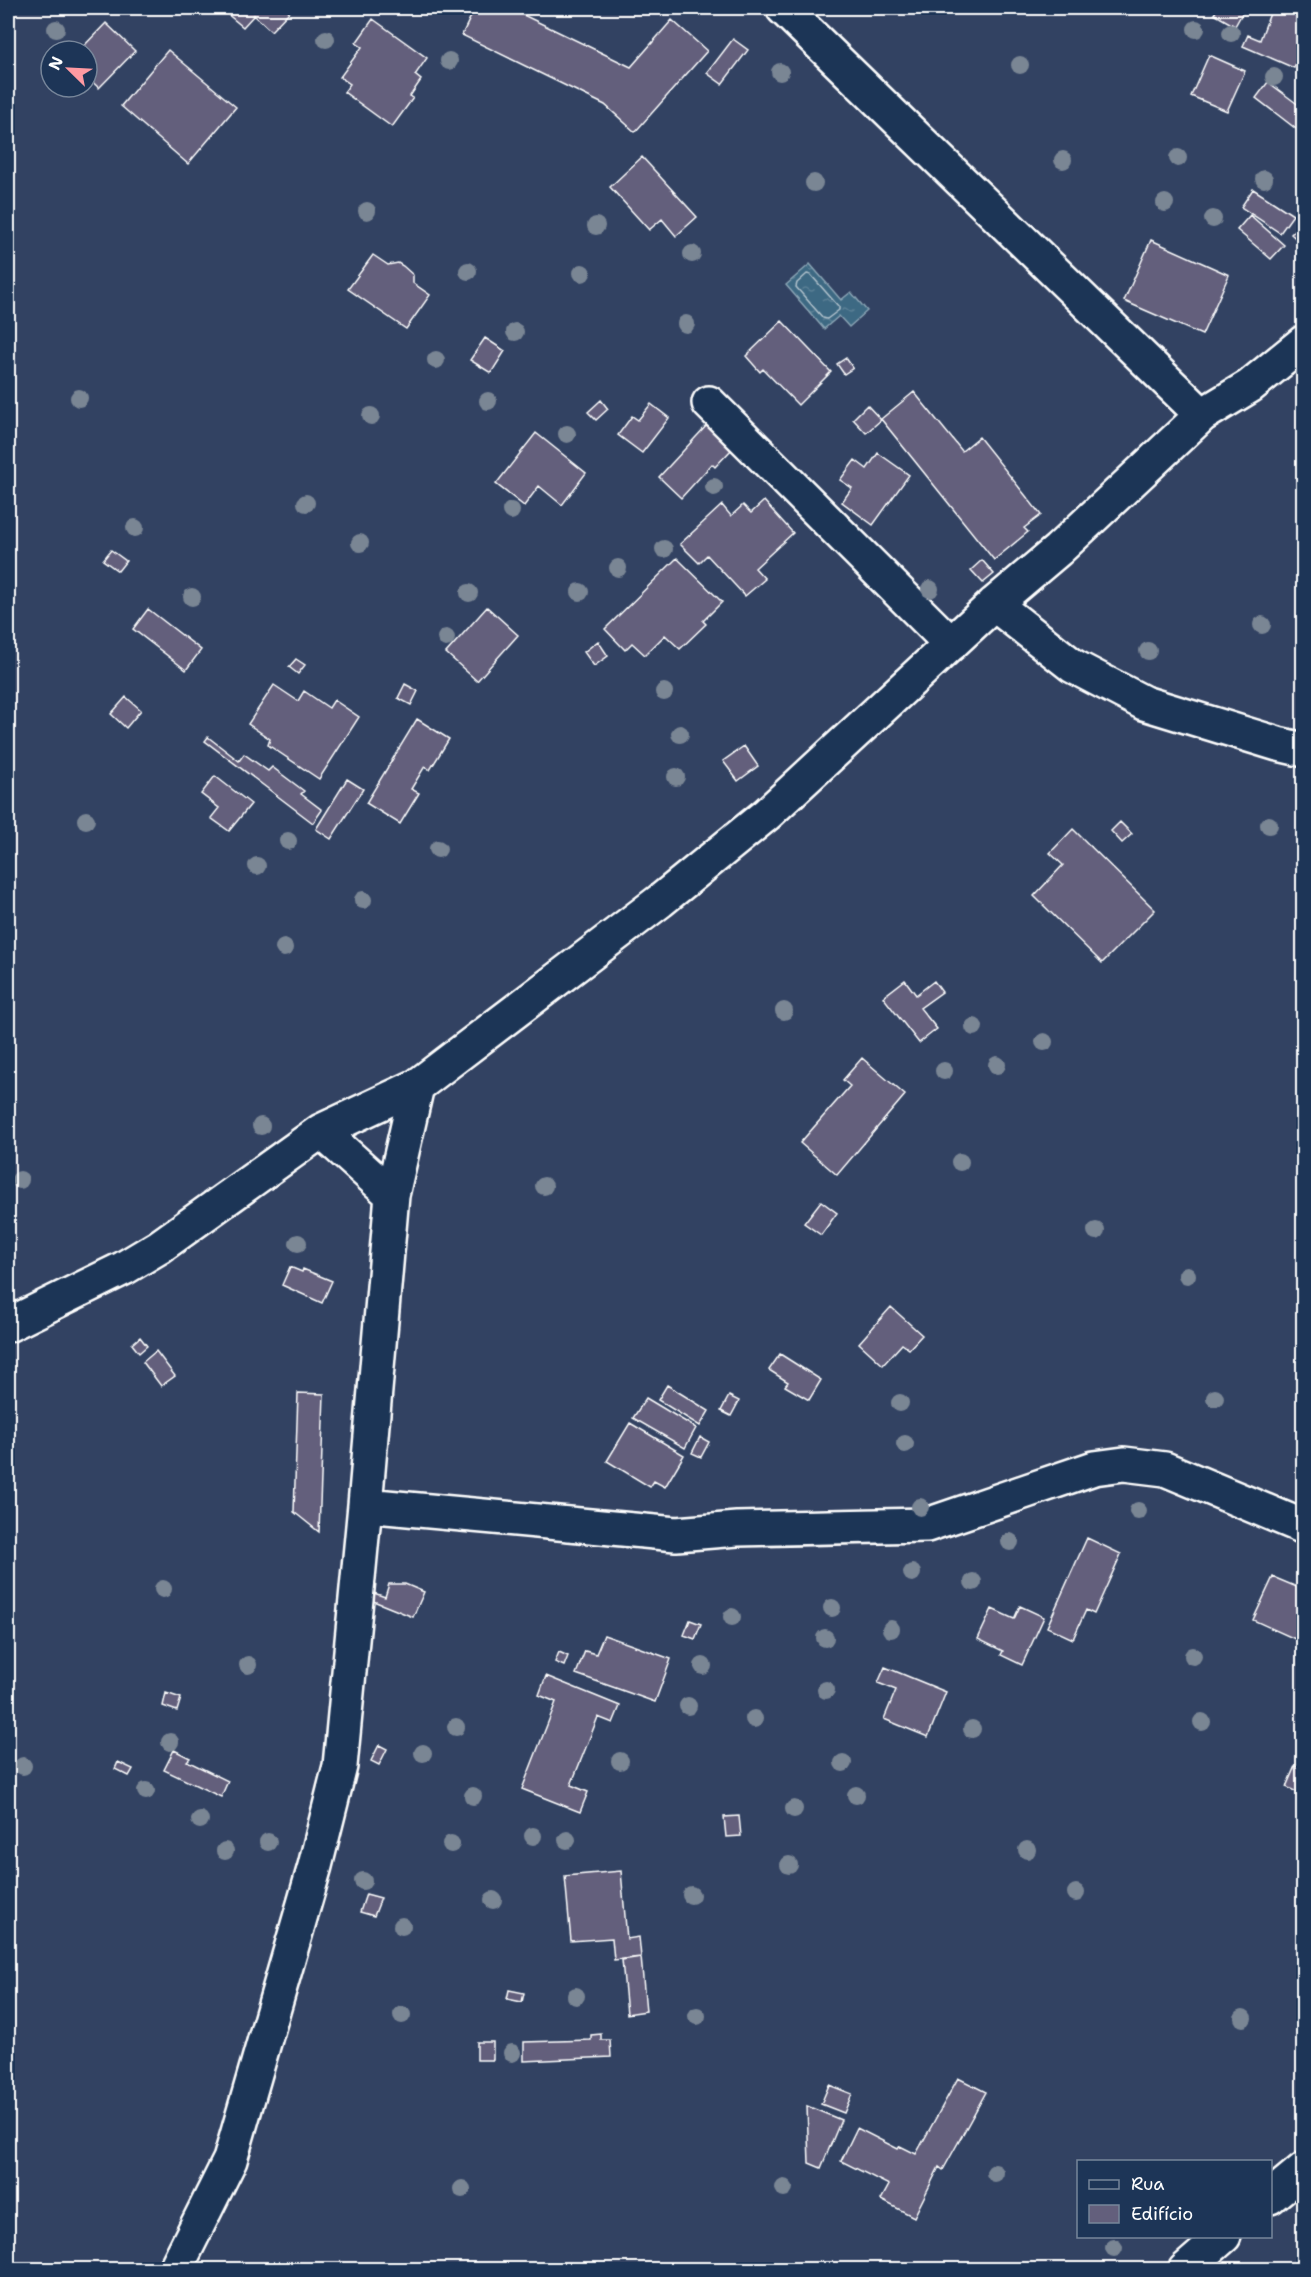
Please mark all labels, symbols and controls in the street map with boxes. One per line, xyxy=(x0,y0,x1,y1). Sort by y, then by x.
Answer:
north arrow xyxy=(39,39,99,99)
text: N xyxy=(44,53,68,73)
legend xyxy=(1077,2160,1272,2238)
text: Rua xyxy=(1131,2172,1164,2196)
text: Edifício xyxy=(1131,2202,1193,2226)

